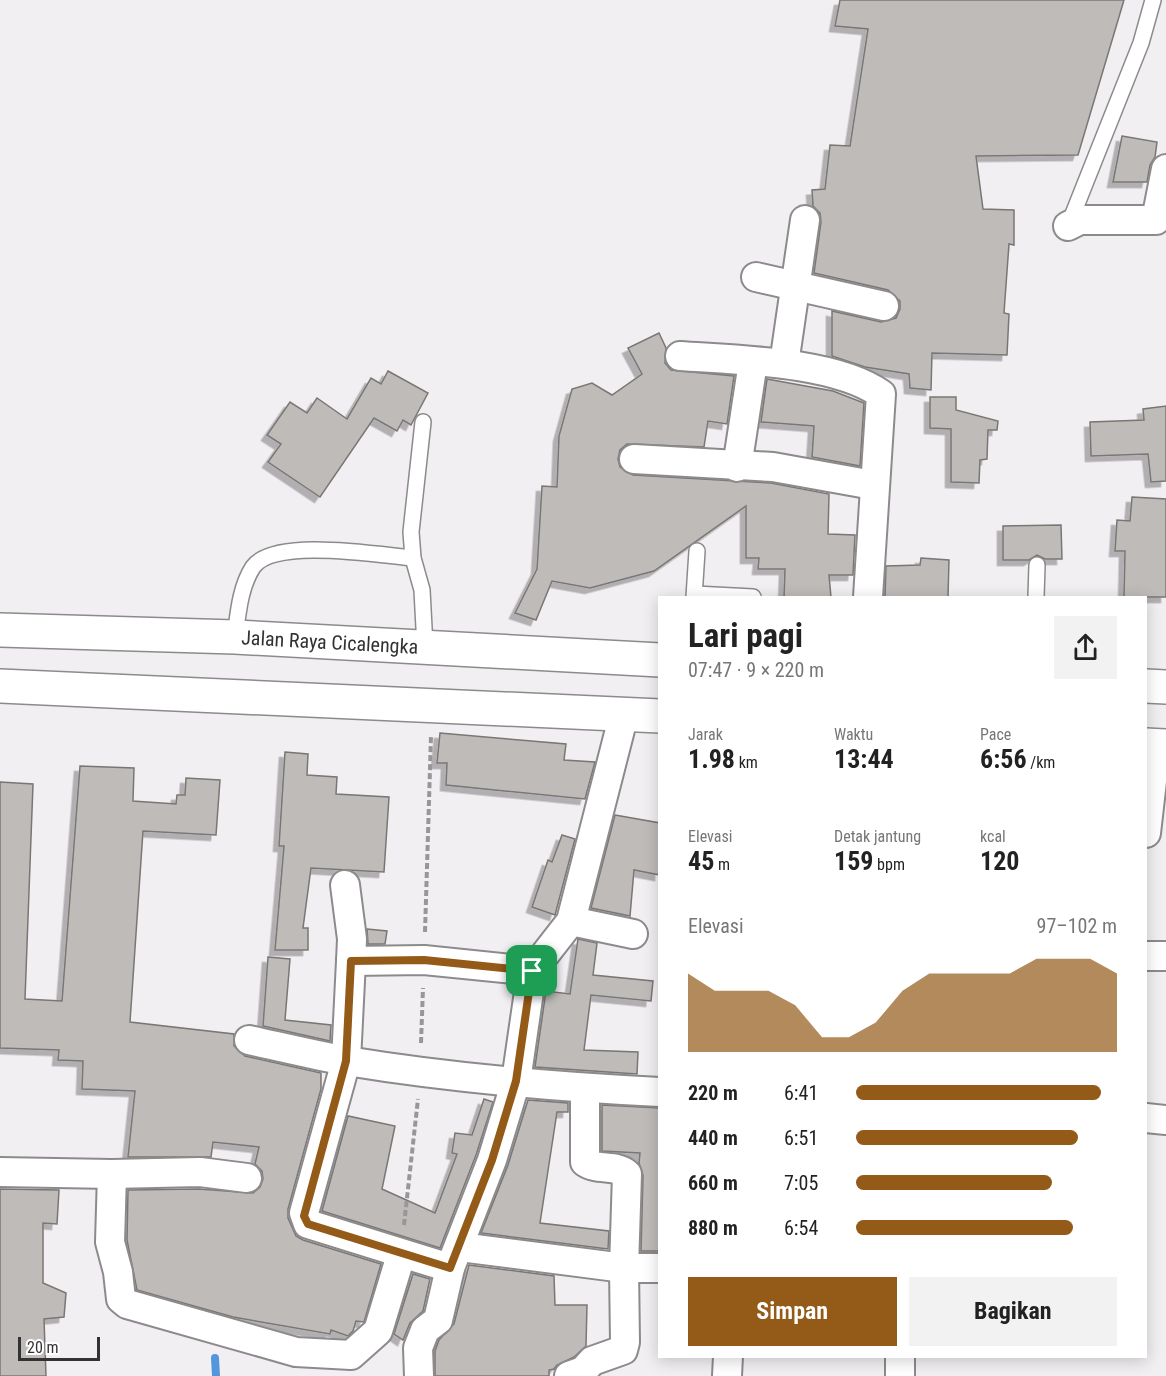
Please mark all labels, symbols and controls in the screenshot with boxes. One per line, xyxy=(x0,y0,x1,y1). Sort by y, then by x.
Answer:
text: Lari pagi xyxy=(688,616,803,655)
button: share xyxy=(1054,616,1117,679)
street label: Jalan Raya Cicalengka xyxy=(241,625,419,659)
text: 07:47 · 9 × 220 m xyxy=(688,658,824,682)
text: Jarak xyxy=(688,725,723,744)
text: Waktu xyxy=(834,725,873,744)
text: Pace xyxy=(980,725,1011,744)
text: 1.98 xyxy=(688,744,735,774)
text: 13:44 xyxy=(834,744,894,774)
text: 6:56 xyxy=(980,744,1027,774)
text: km xyxy=(735,753,758,772)
text: /km xyxy=(1027,753,1055,772)
text: Elevasi xyxy=(688,827,732,846)
text: Detak jantung xyxy=(834,827,921,846)
text: kcal xyxy=(980,827,1006,846)
text: 45 xyxy=(688,846,714,876)
text: 159 xyxy=(834,846,873,876)
text: 120 xyxy=(980,846,1019,876)
text: m xyxy=(714,855,730,874)
text: bpm xyxy=(873,855,905,874)
text: Elevasi xyxy=(688,914,743,938)
text: 97–102 m xyxy=(1037,914,1117,938)
pin xyxy=(506,945,557,996)
icon: arrive xyxy=(515,954,548,987)
text: 220 m xyxy=(688,1081,738,1105)
text: 6:41 xyxy=(784,1081,818,1105)
text: 440 m xyxy=(688,1126,738,1150)
text: 6:51 xyxy=(784,1126,818,1150)
text: 660 m xyxy=(688,1171,738,1195)
text: 7:05 xyxy=(784,1171,818,1195)
text: 880 m xyxy=(688,1216,738,1240)
text: 6:54 xyxy=(784,1216,818,1240)
button: Simpan xyxy=(688,1277,897,1346)
button: Bagikan xyxy=(909,1277,1117,1346)
scale bar xyxy=(18,1334,100,1362)
text: 20 m xyxy=(27,1338,59,1357)

